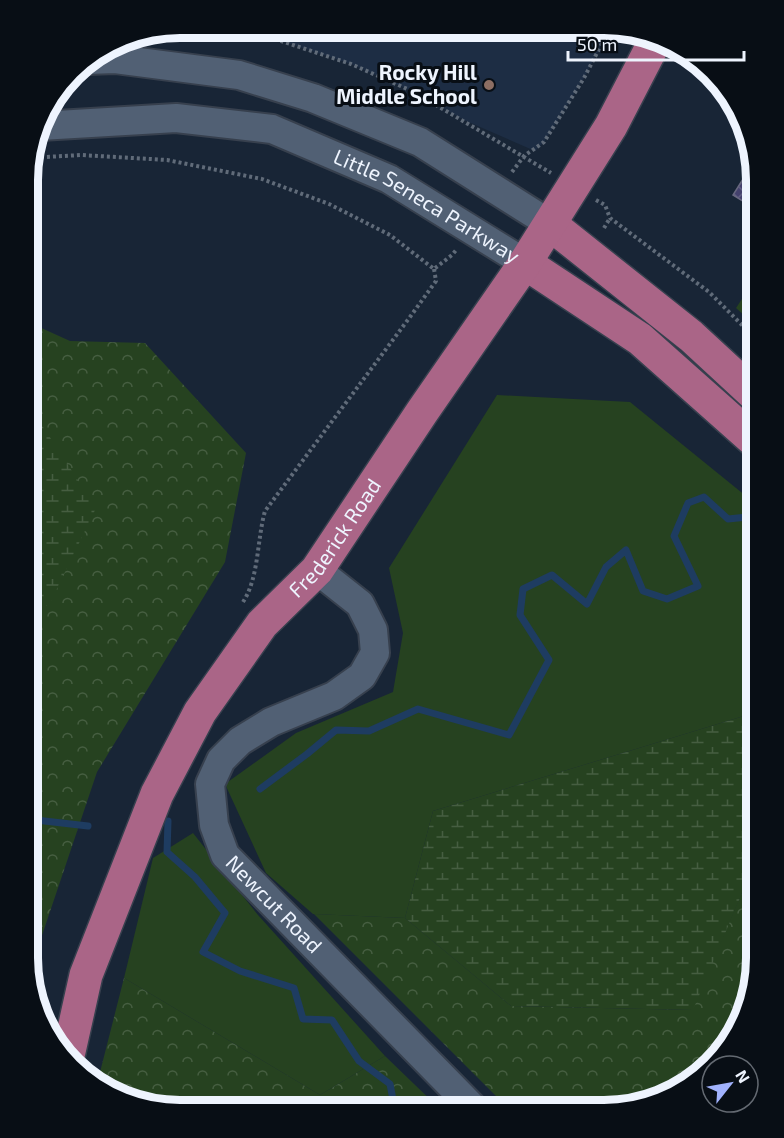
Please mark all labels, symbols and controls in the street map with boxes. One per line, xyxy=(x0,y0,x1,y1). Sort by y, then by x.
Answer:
scale bar xyxy=(568,24,744,62)
text: 50 m xyxy=(577,33,617,55)
place label: Rocky Hill Middle School xyxy=(336,59,477,108)
marker: Rocky Hill Middle School xyxy=(482,78,496,92)
street label: Little Seneca Parkway xyxy=(330,143,525,268)
street label: Frederick Road xyxy=(283,473,385,602)
street label: Newcut Road xyxy=(221,849,328,957)
north arrow xyxy=(700,1054,760,1114)
text: N xyxy=(732,1066,754,1086)

